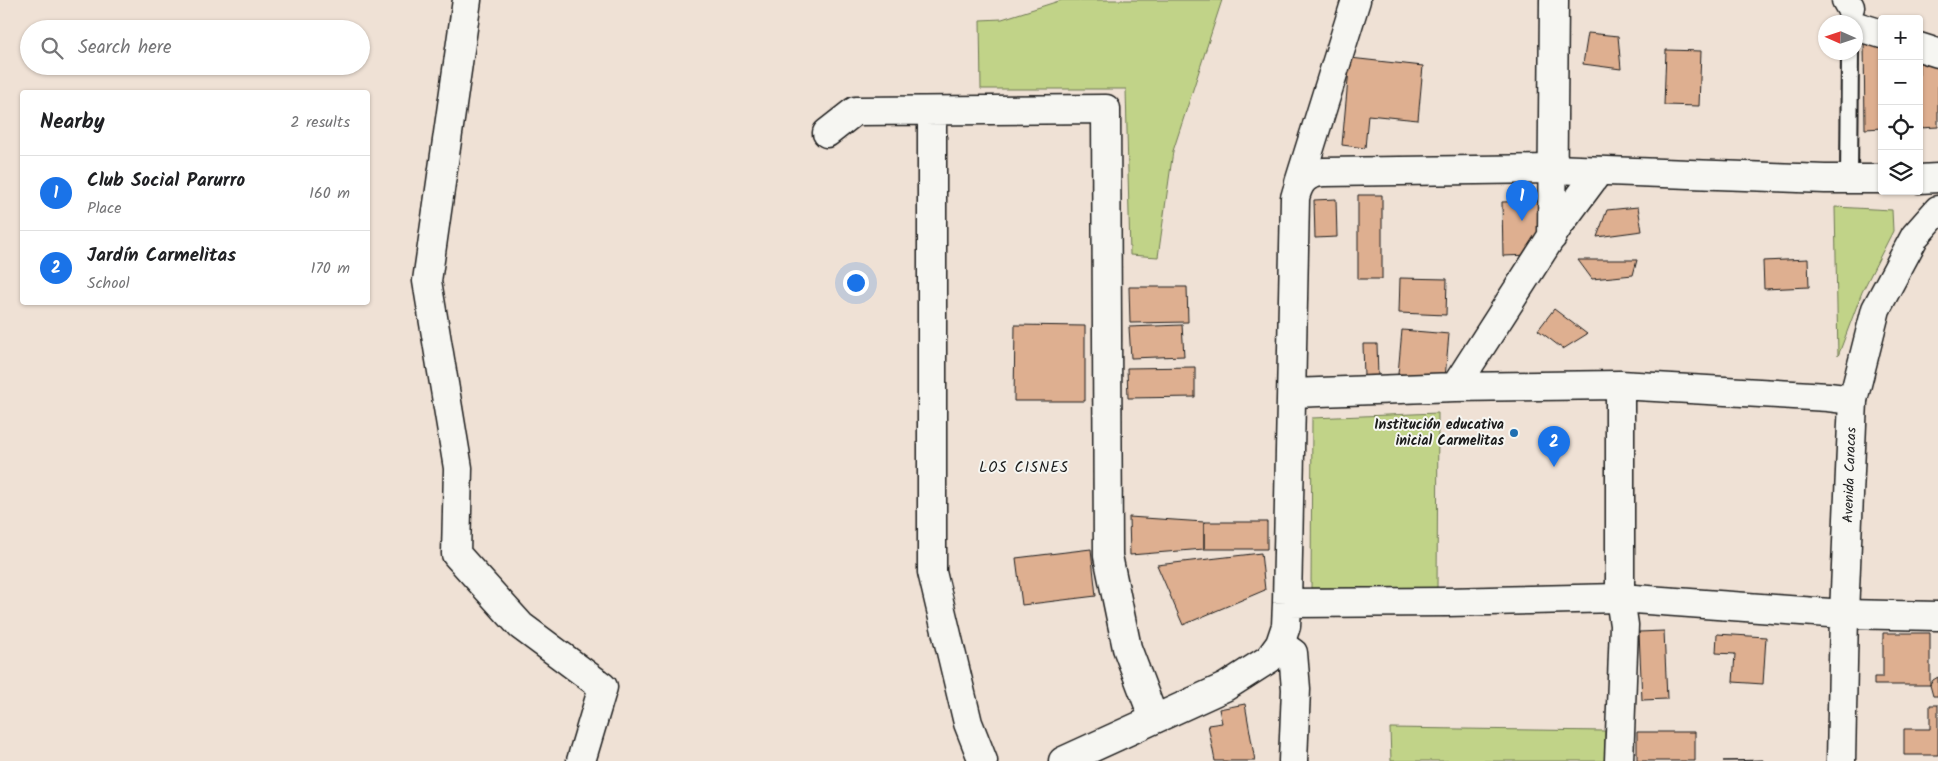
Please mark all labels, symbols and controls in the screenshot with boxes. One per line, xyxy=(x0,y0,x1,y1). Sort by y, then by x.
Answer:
north arrow xyxy=(1818,15,1863,60)
map controls xyxy=(1878,15,1923,195)
button: + xyxy=(1878,15,1923,60)
search box xyxy=(20,20,370,75)
text: Search here xyxy=(78,33,172,63)
icon: search xyxy=(38,34,66,62)
button: − xyxy=(1878,60,1923,105)
button: locate xyxy=(1878,105,1923,150)
text: Nearby xyxy=(40,106,105,139)
text: 2 results xyxy=(290,110,350,135)
button: layers xyxy=(1878,150,1923,195)
text: Club Social Parurro xyxy=(87,166,245,196)
pin: 1 xyxy=(1506,180,1538,221)
text: 1 xyxy=(54,181,58,206)
text: 160 m xyxy=(309,181,350,206)
text: Place xyxy=(87,196,121,221)
text: Jardín Carmelitas xyxy=(87,241,236,271)
text: 2 xyxy=(51,256,61,281)
text: 170 m xyxy=(310,256,350,281)
your location xyxy=(843,270,869,296)
text: School xyxy=(87,271,130,296)
place label: Institución educativa inicial Carmelitas xyxy=(1374,414,1504,452)
pin: 2 xyxy=(1538,426,1570,467)
marker: Institución educativa inicial Carmelitas xyxy=(1508,427,1520,439)
street label: Avenida Caracas xyxy=(1837,427,1863,523)
district label: LOS CISNES xyxy=(979,456,1069,480)

